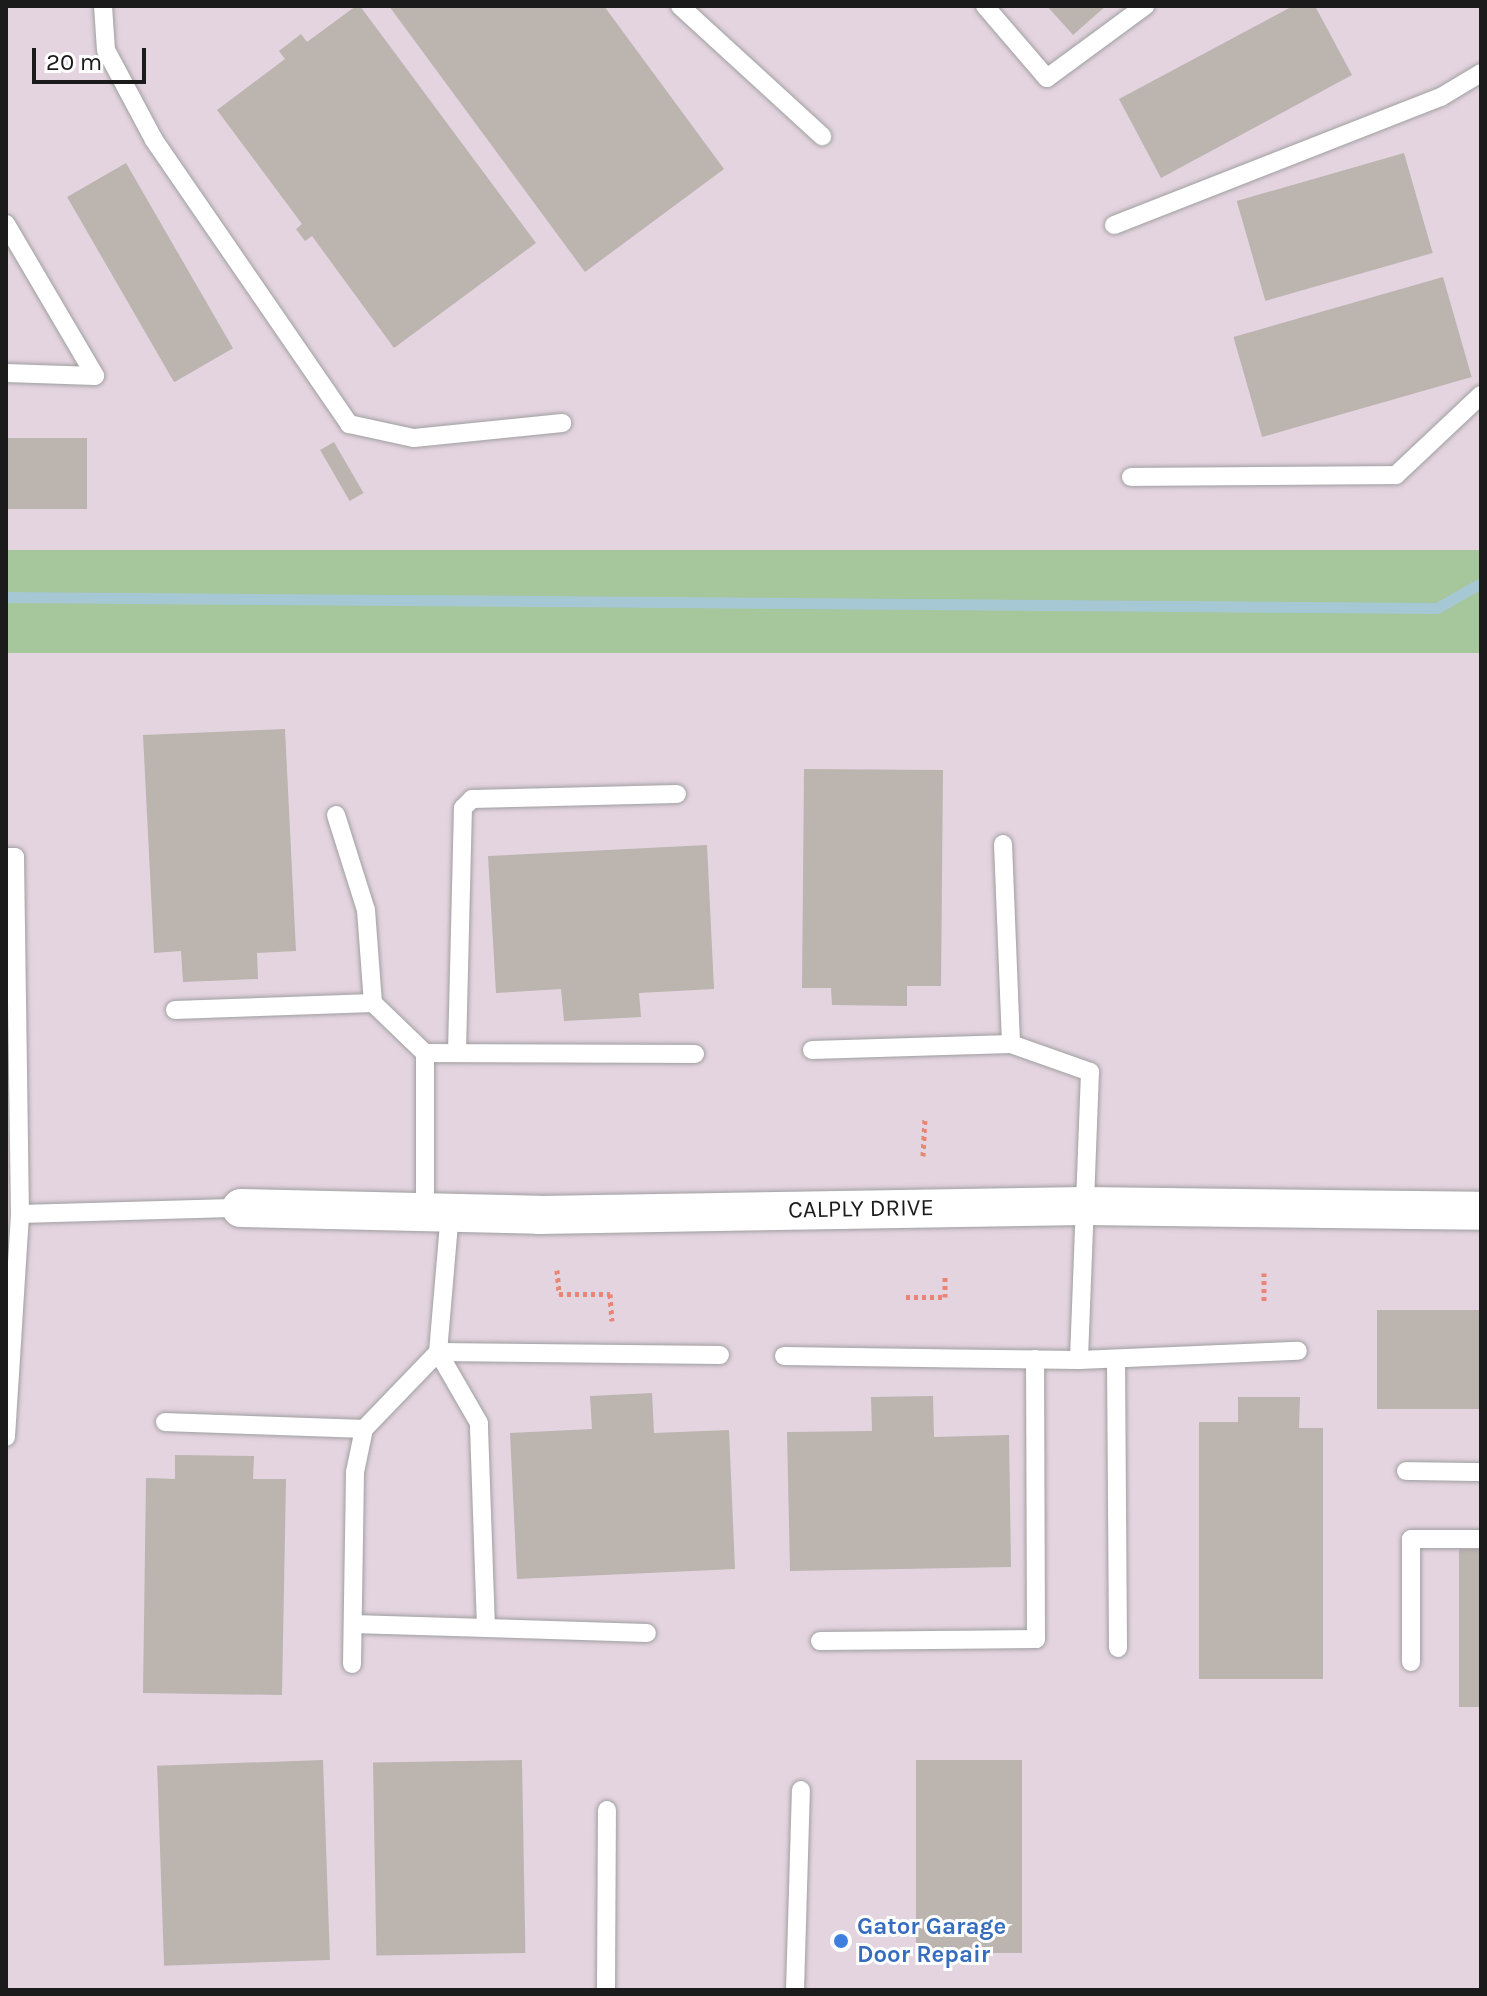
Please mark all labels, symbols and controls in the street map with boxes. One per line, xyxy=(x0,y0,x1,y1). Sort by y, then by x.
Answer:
scale bar xyxy=(36,32,150,82)
text: 20 m xyxy=(46,48,102,76)
street label: CALPLY DRIVE xyxy=(788,1193,934,1225)
place label: Gator Garage Door Repair xyxy=(857,1913,1006,1969)
marker: Gator Garage Door Repair xyxy=(832,1932,850,1950)

